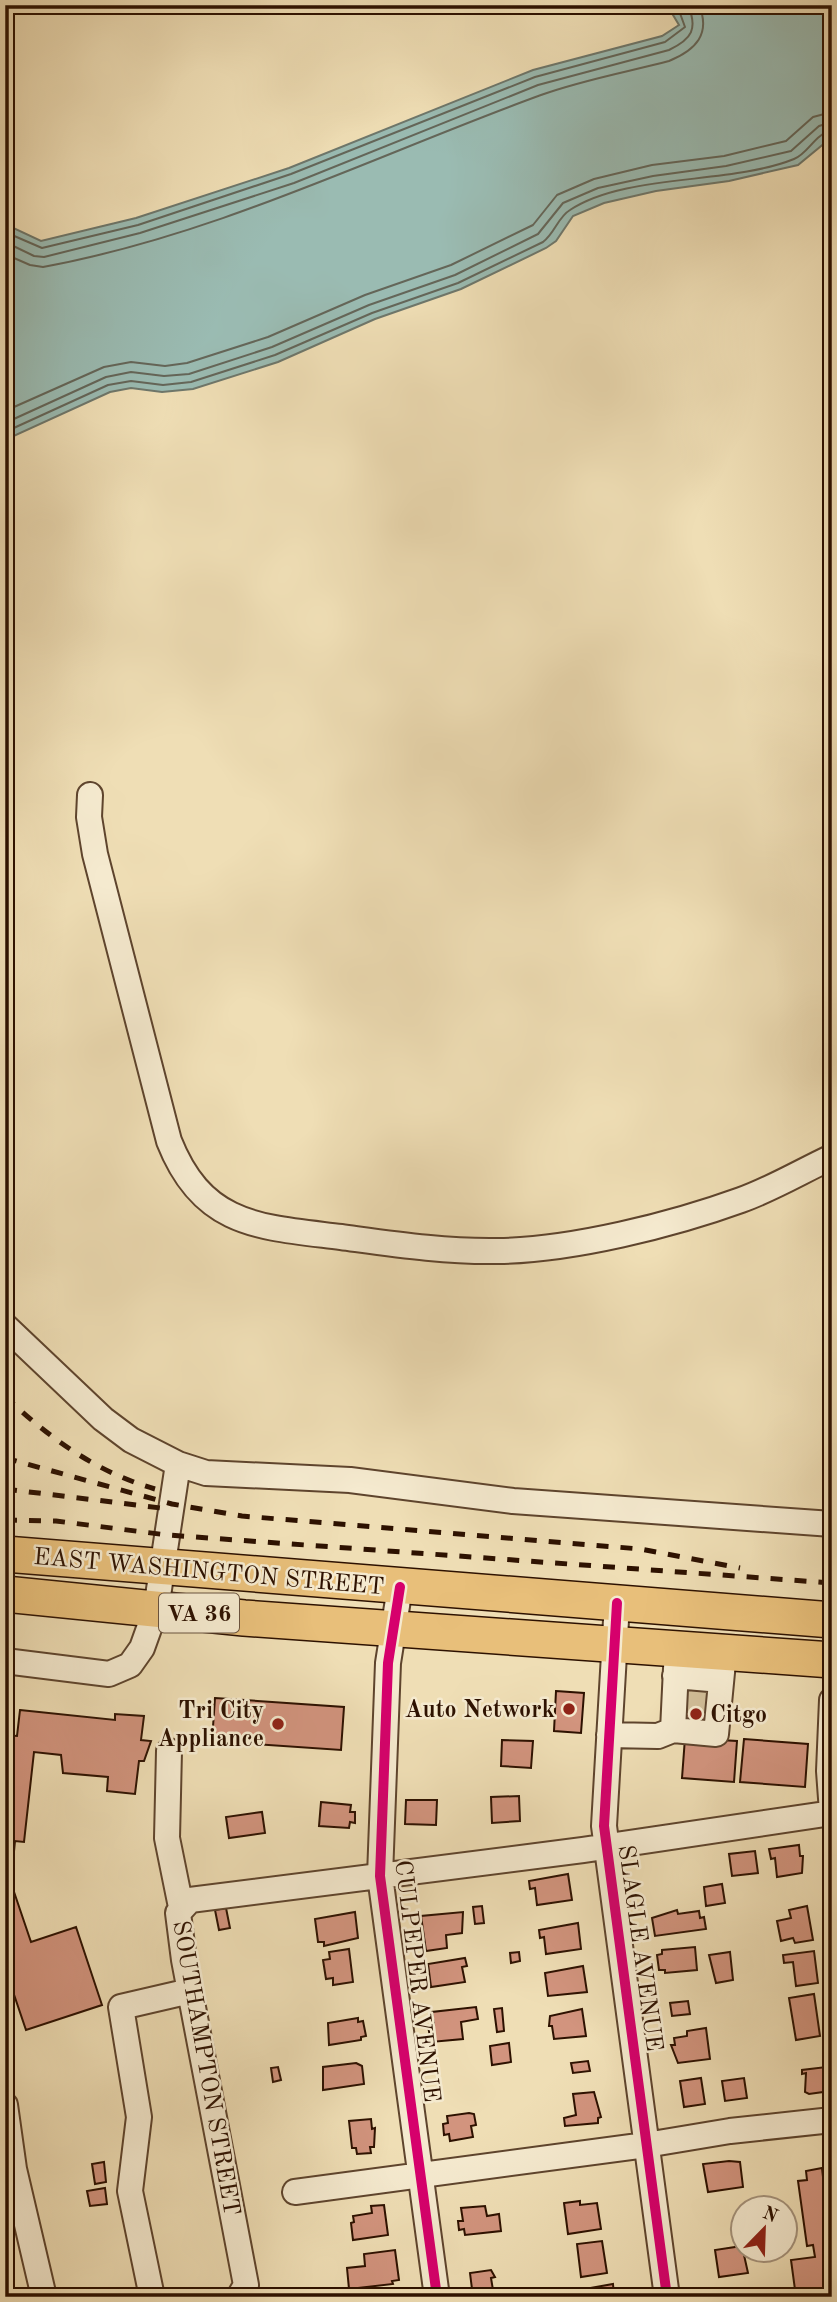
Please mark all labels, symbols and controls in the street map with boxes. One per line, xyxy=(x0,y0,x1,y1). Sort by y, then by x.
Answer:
street label: EAST WASHINGTON STREET xyxy=(33,1546,385,1600)
road number: VA 36 xyxy=(159,1594,239,1632)
place label: Auto Network xyxy=(405,1699,555,1723)
place label: Tri City Appliance xyxy=(157,1700,264,1752)
marker: Auto Network xyxy=(561,1701,577,1717)
place label: Citgo xyxy=(710,1704,767,1728)
marker: Citgo xyxy=(688,1706,704,1722)
marker: Tri City Appliance xyxy=(270,1716,286,1732)
street label: SLAGLE AVENUE xyxy=(613,1844,665,2053)
street label: CULPEPER AVENUE xyxy=(389,1859,443,2104)
street label: SOUTHAMPTON STREET xyxy=(167,1919,243,2218)
north arrow xyxy=(728,2194,798,2264)
text: N xyxy=(759,2204,780,2227)

